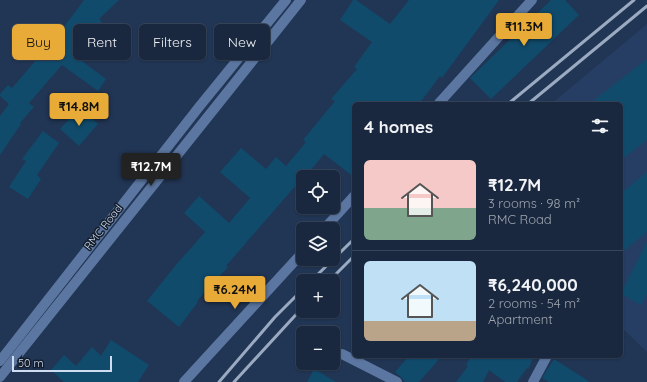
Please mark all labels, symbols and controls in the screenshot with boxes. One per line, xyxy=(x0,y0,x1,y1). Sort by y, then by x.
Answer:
pin: ₹11.3M xyxy=(491,13,557,47)
text: ₹11.3M xyxy=(505,18,543,34)
chip: Buy xyxy=(12,24,65,60)
chip: Rent xyxy=(73,24,131,60)
chip: Filters xyxy=(139,24,206,60)
chip: New xyxy=(214,24,270,60)
pin: ₹14.8M xyxy=(46,93,112,127)
text: ₹14.8M xyxy=(59,98,99,114)
icon: filters xyxy=(589,115,611,137)
text: 4 homes xyxy=(364,116,433,137)
pin: ₹12.7M xyxy=(118,153,184,187)
text: ₹12.7M xyxy=(131,158,171,174)
map controls xyxy=(296,170,340,370)
button: locate xyxy=(296,170,340,214)
text: ₹12.7M xyxy=(488,174,541,195)
icon: home xyxy=(396,176,444,224)
text: 3 rooms · 98 m² xyxy=(488,195,580,211)
street label: RMC Road xyxy=(81,201,125,253)
text: RMC Road xyxy=(488,211,552,227)
button: layers xyxy=(296,222,340,266)
button: + xyxy=(296,274,340,318)
text: ₹6,240,000 xyxy=(488,274,578,295)
pin: ₹6.24M xyxy=(202,276,268,310)
icon: home xyxy=(396,277,444,325)
text: ₹6.24M xyxy=(213,281,257,297)
text: 2 rooms · 54 m² xyxy=(488,295,580,311)
text: Apartment xyxy=(488,311,553,327)
button: − xyxy=(296,326,340,370)
scale bar xyxy=(12,354,112,373)
text: 50 m xyxy=(18,356,44,370)

